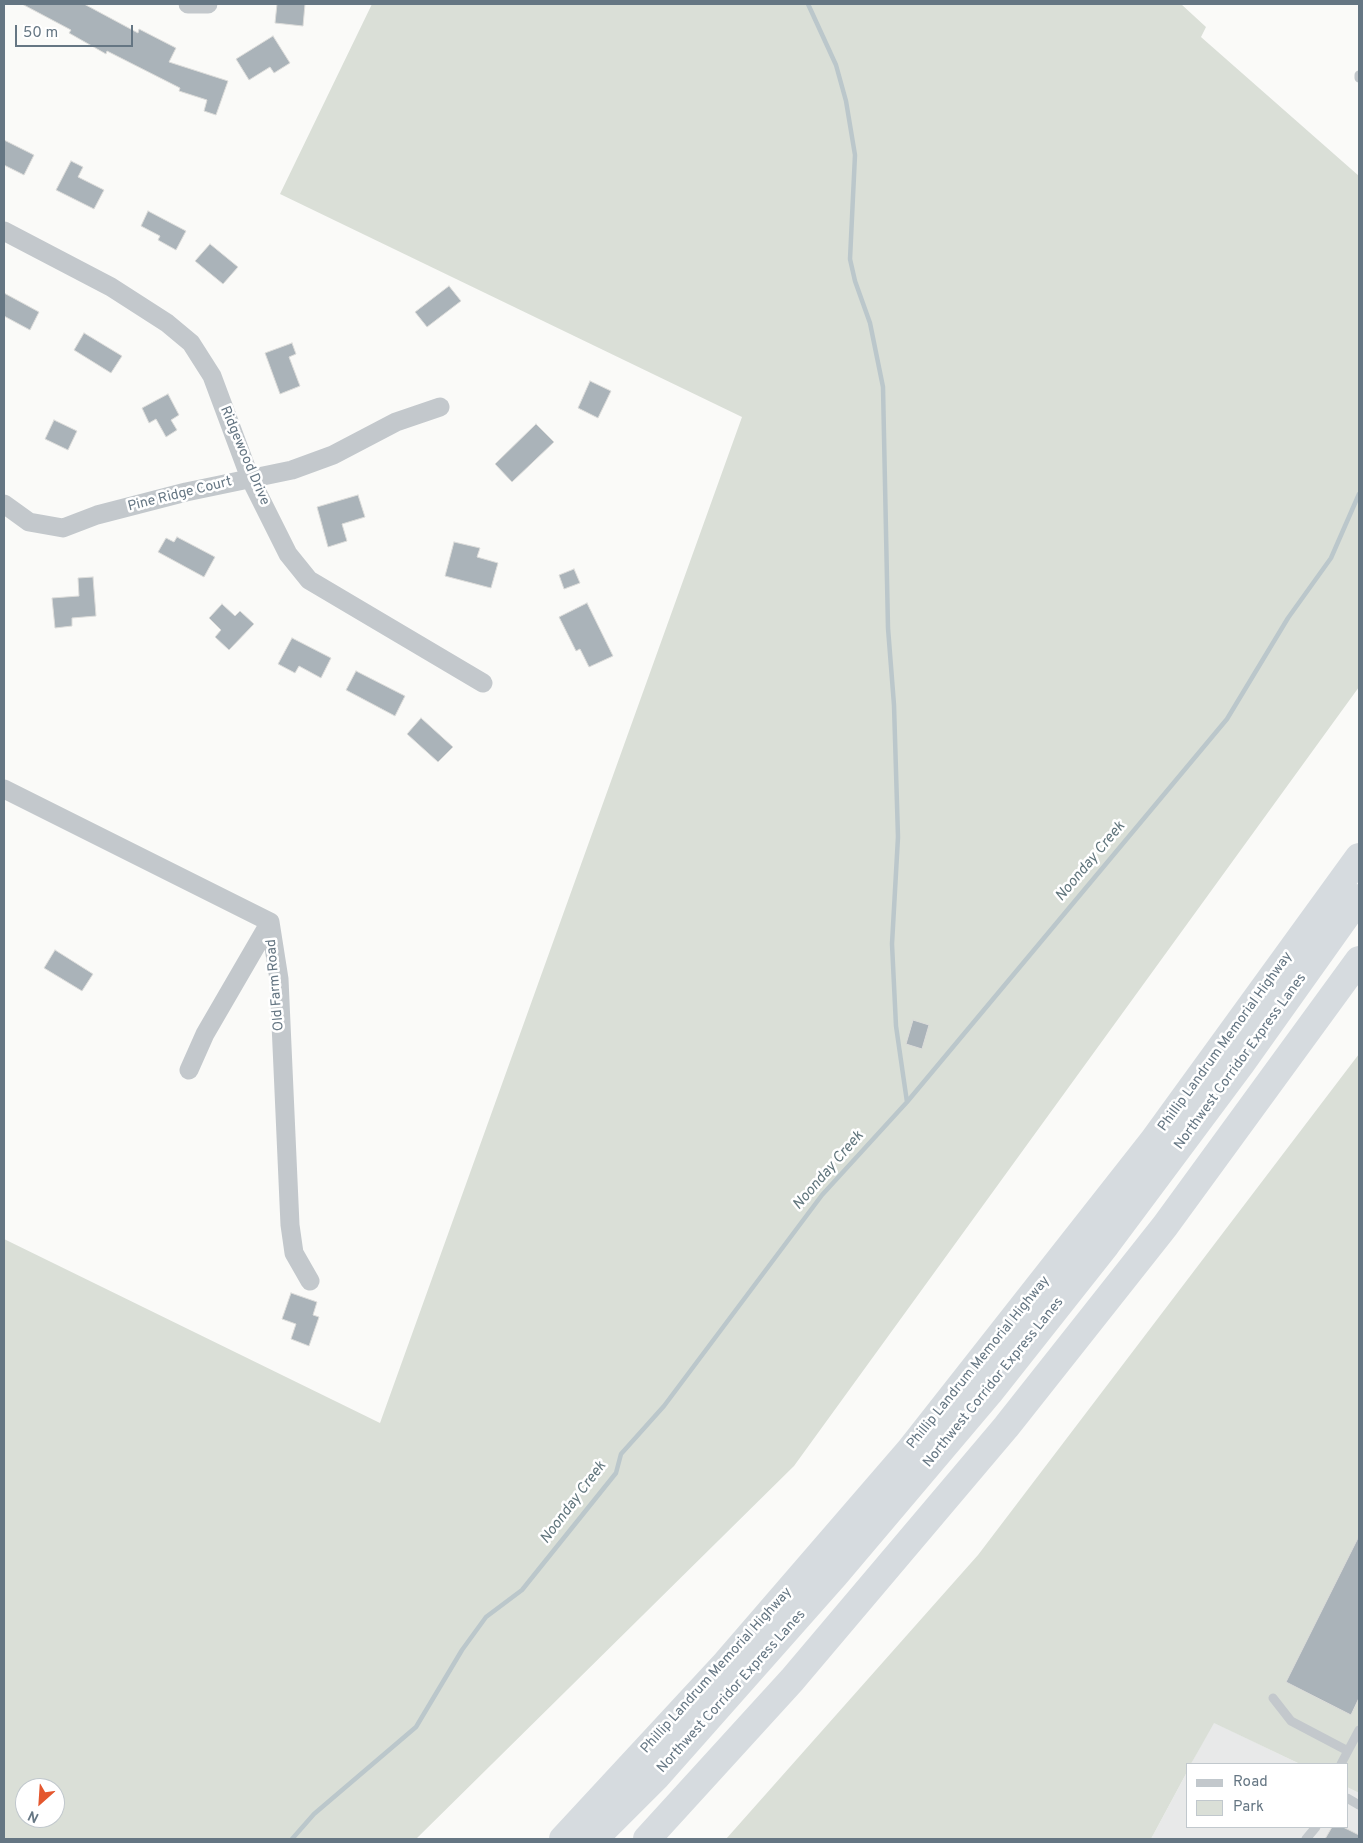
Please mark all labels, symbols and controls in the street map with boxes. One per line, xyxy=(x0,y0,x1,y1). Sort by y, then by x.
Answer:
scale bar xyxy=(18,15,135,47)
text: 50 m xyxy=(23,24,58,43)
street label: Ridgewood Drive xyxy=(216,404,272,508)
street label: Pine Ridge Court xyxy=(126,474,234,516)
water label: Noonday Creek xyxy=(1052,818,1130,906)
street label: Old Farm Road xyxy=(264,938,288,1032)
street label: Phillip Landrum Memorial Highway xyxy=(1155,949,1297,1135)
street label: Northwest Corridor Express Lanes xyxy=(1171,971,1311,1153)
water label: Noonday Creek xyxy=(790,1128,868,1214)
street label: Phillip Landrum Memorial Highway xyxy=(904,1273,1054,1453)
street label: Northwest Corridor Express Lanes xyxy=(920,1295,1068,1471)
water label: Noonday Creek xyxy=(537,1458,611,1548)
street label: Phillip Landrum Memorial Highway xyxy=(638,1584,796,1758)
street label: Northwest Corridor Express Lanes xyxy=(654,1607,810,1777)
legend xyxy=(1186,1763,1348,1828)
text: Road xyxy=(1233,1773,1268,1792)
north arrow xyxy=(15,1778,65,1828)
text: Park xyxy=(1233,1798,1264,1817)
text: N xyxy=(25,1806,42,1826)

